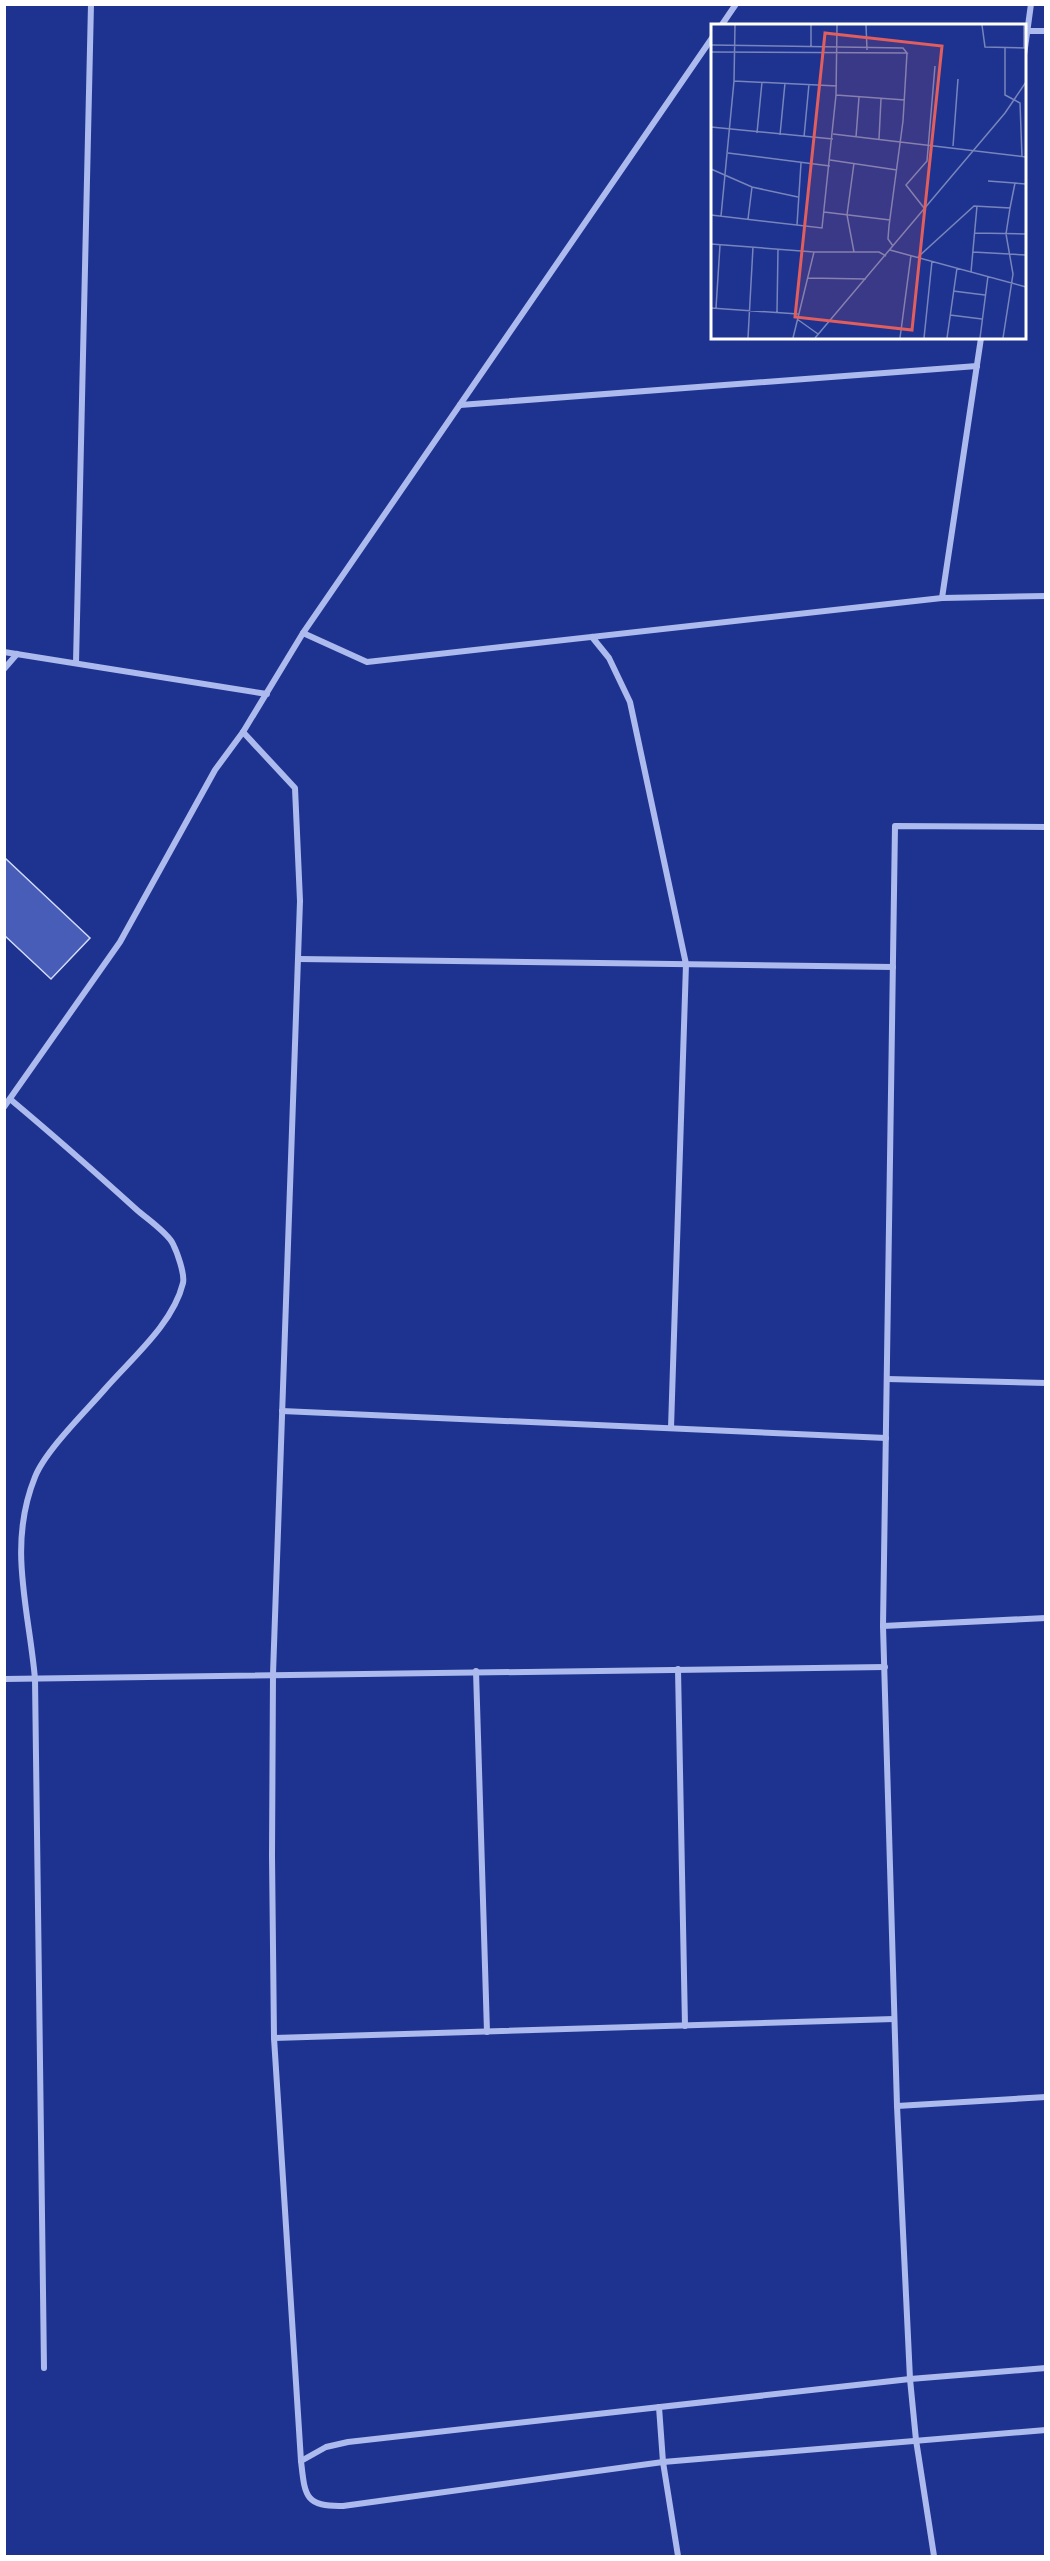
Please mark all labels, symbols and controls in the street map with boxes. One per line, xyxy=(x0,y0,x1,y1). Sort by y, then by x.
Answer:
inset map xyxy=(711,24,1026,339)

